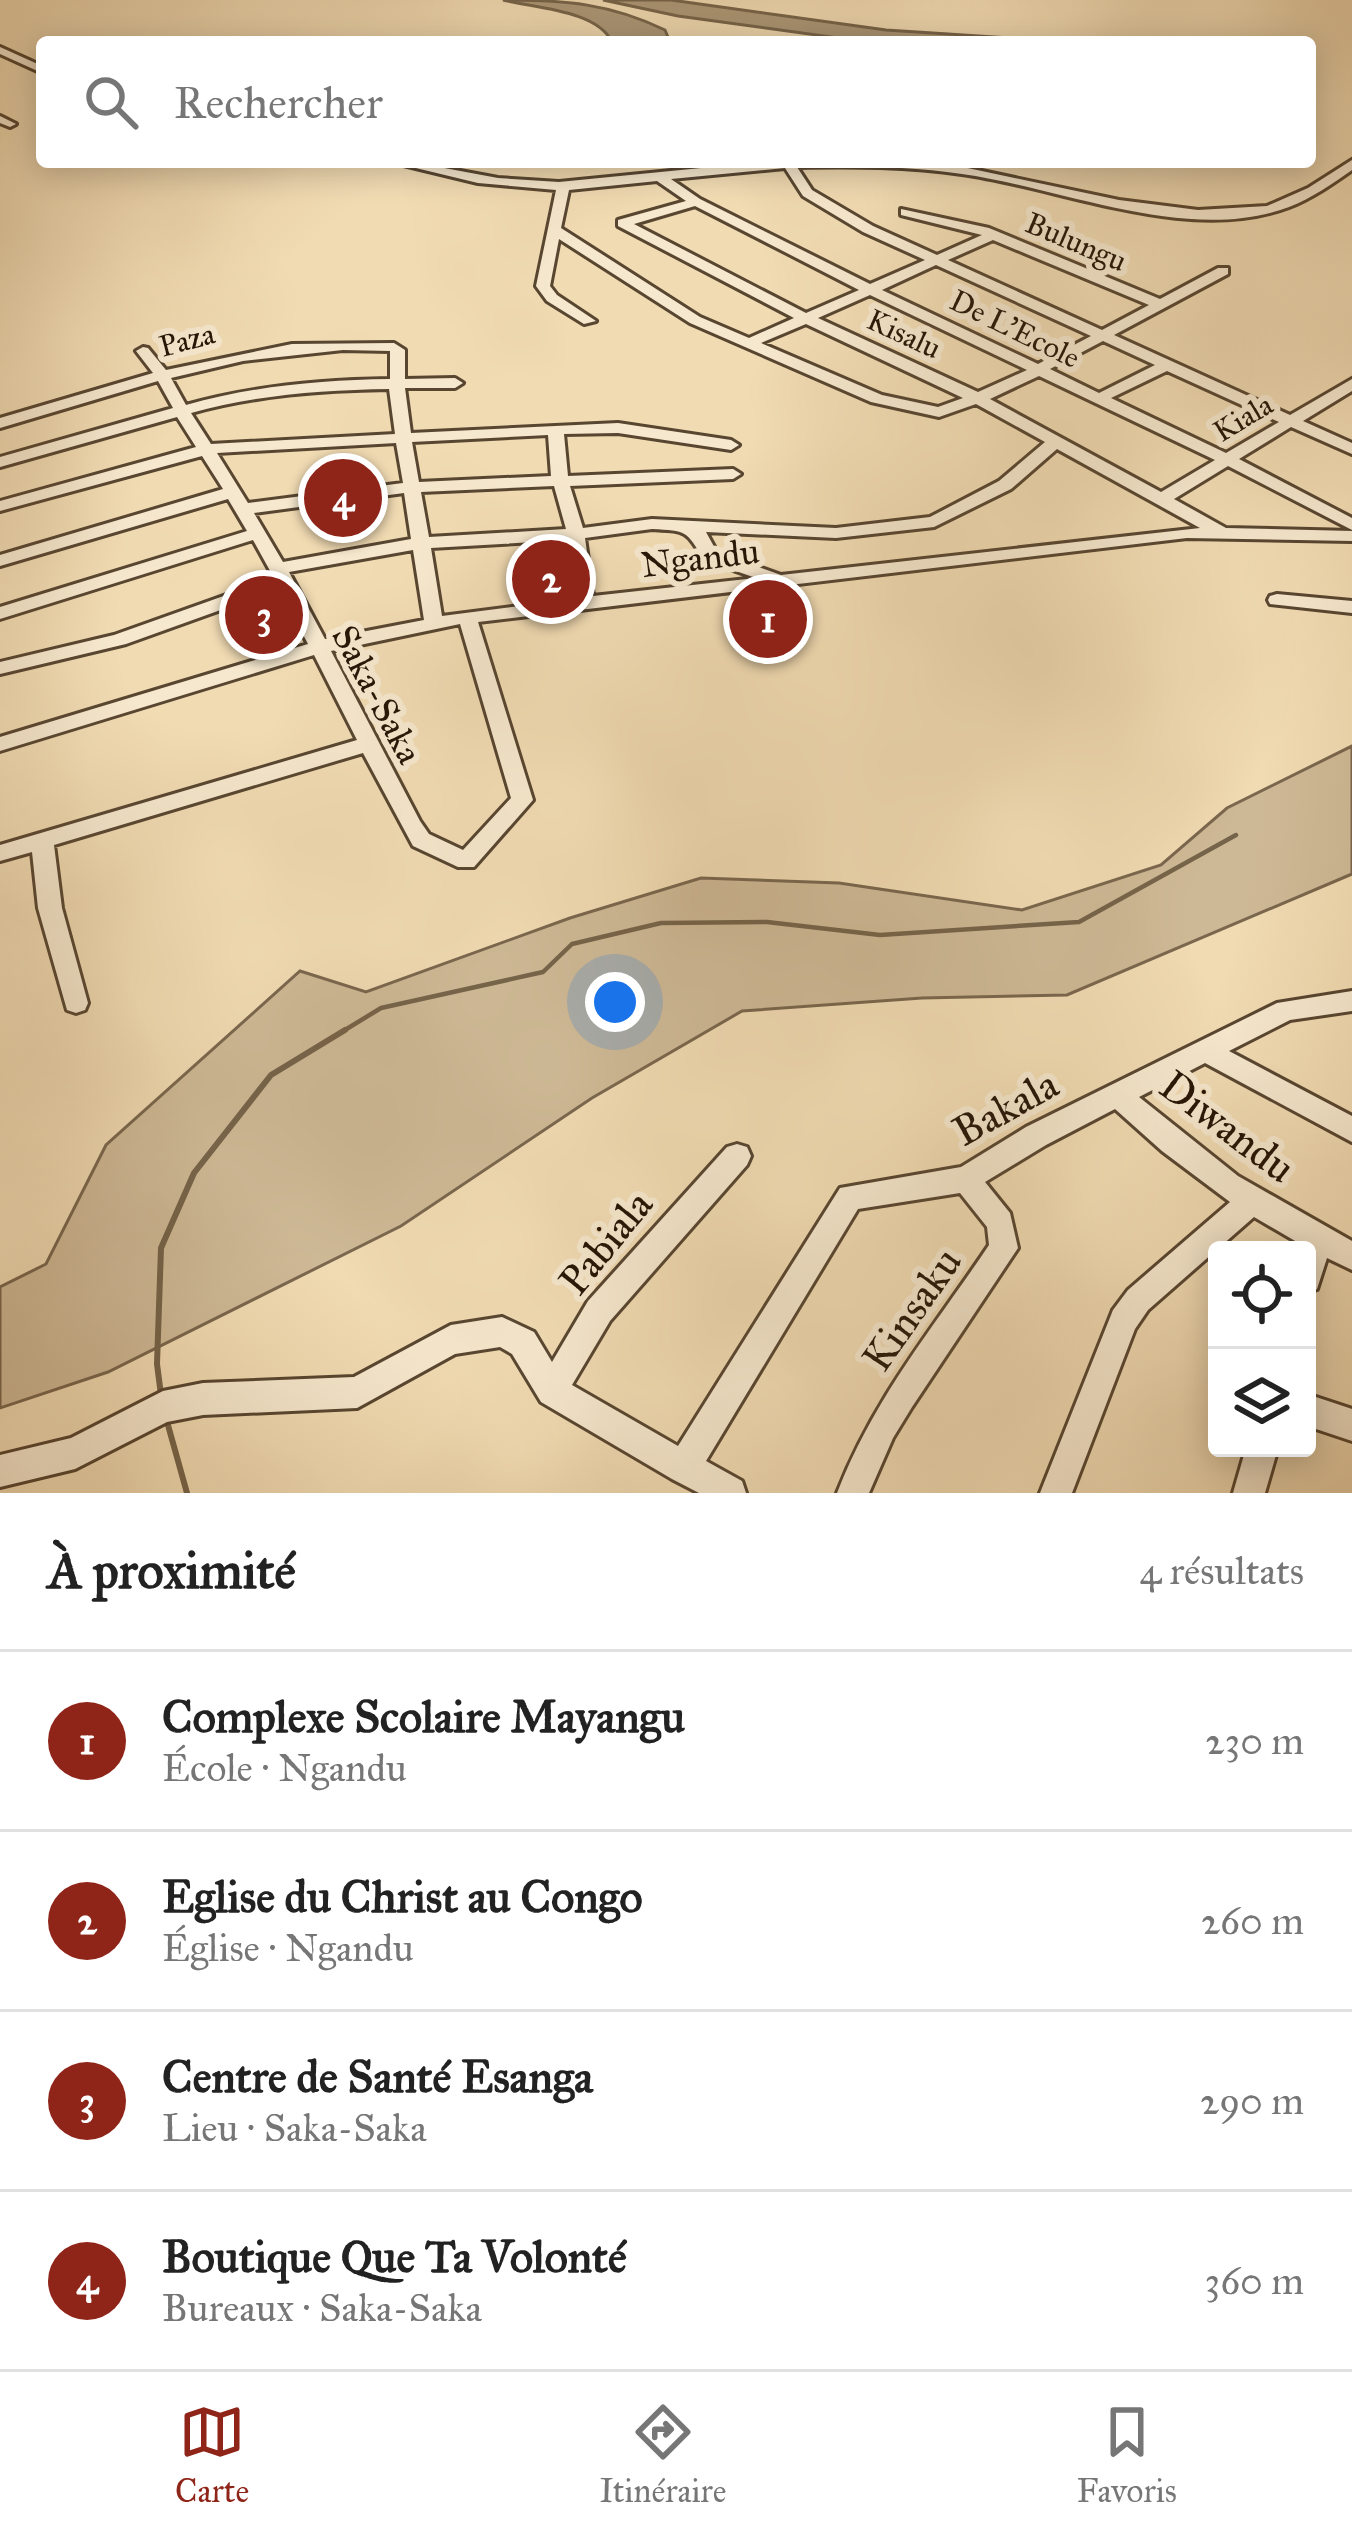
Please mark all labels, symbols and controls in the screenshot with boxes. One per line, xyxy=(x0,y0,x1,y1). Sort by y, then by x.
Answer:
search box xyxy=(36,36,1316,168)
icon: search xyxy=(78,69,144,135)
text: Rechercher xyxy=(174,75,383,130)
street label: Bulungu xyxy=(1020,205,1132,279)
street label: De L'Ecole xyxy=(944,282,1086,376)
street label: Kisalu xyxy=(861,301,947,367)
street label: Paza xyxy=(155,315,219,365)
street label: Kiala xyxy=(1207,386,1280,450)
pin: 4 xyxy=(304,453,382,543)
street label: Ngandu xyxy=(639,529,762,587)
pin: 2 xyxy=(512,534,590,624)
pin: 3 xyxy=(225,570,303,660)
pin: 1 xyxy=(729,574,807,664)
street label: Saka-Saka xyxy=(322,618,432,772)
your location xyxy=(585,972,645,1032)
street label: Bakala xyxy=(944,1058,1067,1158)
street label: Diwandu xyxy=(1150,1059,1305,1194)
street label: Pabiala xyxy=(548,1180,664,1305)
street label: Kinsaku xyxy=(851,1238,973,1381)
map controls xyxy=(1208,1241,1316,1457)
button: locate xyxy=(1208,1241,1316,1349)
button: layers xyxy=(1208,1349,1316,1457)
text: À proximité xyxy=(48,1540,296,1602)
text: 4 résultats xyxy=(1140,1547,1304,1595)
text: Complexe Scolaire Mayangu xyxy=(162,1689,685,1744)
text: 1 xyxy=(79,1717,95,1765)
text: 230 m xyxy=(1205,1717,1304,1765)
text: École · Ngandu xyxy=(162,1744,407,1792)
text: Eglise du Christ au Congo xyxy=(162,1869,643,1924)
text: 2 xyxy=(77,1897,97,1945)
text: 260 m xyxy=(1201,1897,1304,1945)
text: Église · Ngandu xyxy=(162,1924,414,1972)
text: Centre de Santé Esanga xyxy=(162,2049,593,2104)
text: 3 xyxy=(79,2077,95,2125)
text: 290 m xyxy=(1200,2077,1304,2125)
text: Lieu · Saka-Saka xyxy=(162,2104,427,2152)
text: Boutique Que Ta Volonté xyxy=(162,2229,627,2284)
text: 4 xyxy=(76,2257,98,2305)
text: 360 m xyxy=(1205,2257,1304,2305)
text: Bureaux · Saka-Saka xyxy=(162,2284,482,2332)
tab: Carte xyxy=(175,2399,249,2511)
tab: Itinéraire xyxy=(599,2399,726,2511)
tab: Favoris xyxy=(1077,2399,1177,2511)

